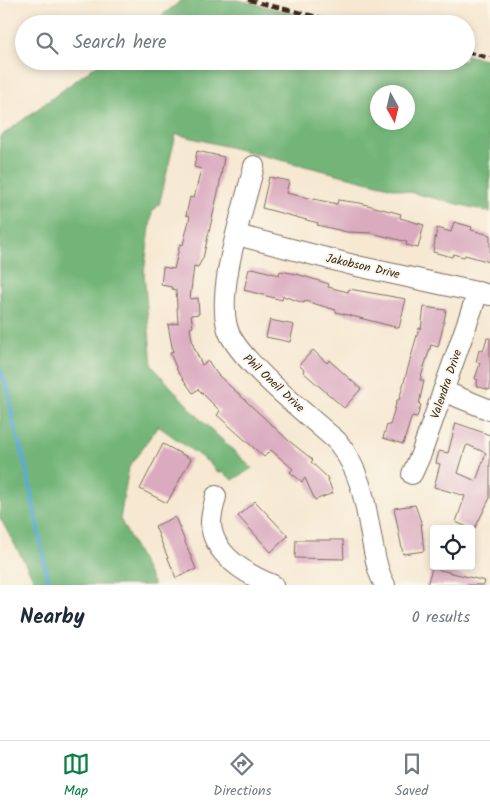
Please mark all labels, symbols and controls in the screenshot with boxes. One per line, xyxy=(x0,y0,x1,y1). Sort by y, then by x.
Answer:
search box xyxy=(15,15,475,70)
text: Search here xyxy=(73,28,167,58)
icon: search xyxy=(33,29,61,57)
north arrow xyxy=(370,85,415,130)
street label: Jakobson Drive xyxy=(324,249,402,284)
street label: Valendra Drive xyxy=(426,346,467,421)
street label: Phil Oneil Drive xyxy=(239,350,309,417)
map controls xyxy=(430,525,475,570)
button: locate xyxy=(430,525,475,570)
text: Nearby xyxy=(20,601,85,634)
text: 0 results xyxy=(412,605,470,630)
tab: Map xyxy=(62,750,90,802)
tab: Directions xyxy=(213,750,271,802)
tab: Saved xyxy=(395,750,428,802)

